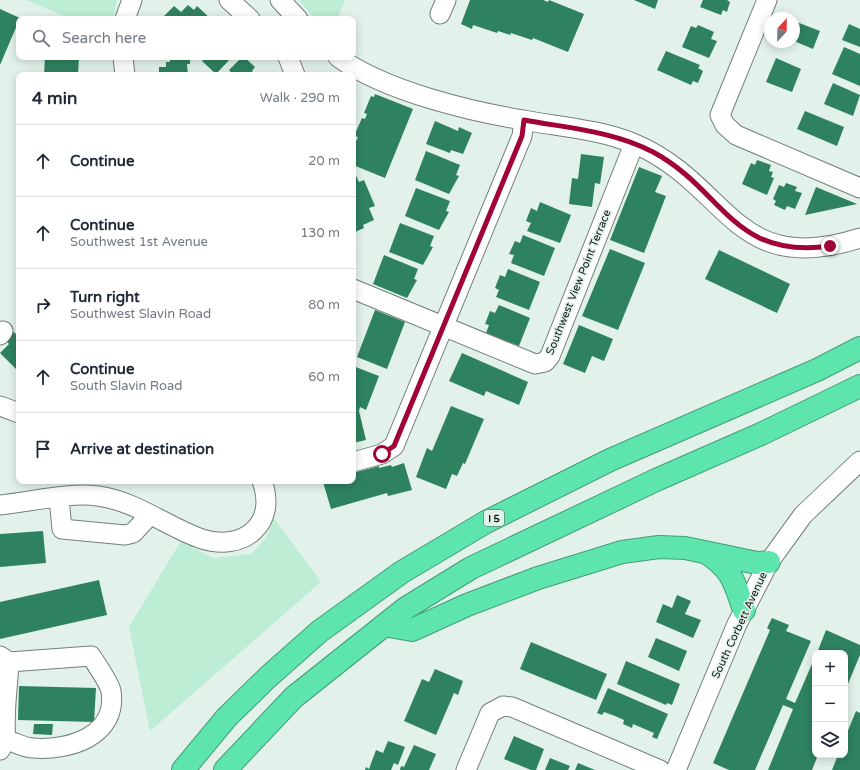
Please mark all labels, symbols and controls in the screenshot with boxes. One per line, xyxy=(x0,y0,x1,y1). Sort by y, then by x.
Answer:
north arrow xyxy=(764,12,800,48)
search box xyxy=(16,16,356,60)
icon: search xyxy=(30,27,52,49)
text: Search here xyxy=(62,29,146,47)
text: 4 min xyxy=(32,88,77,109)
text: Walk · 290 m xyxy=(260,90,340,106)
icon: ahead xyxy=(32,150,54,172)
text: Continue xyxy=(70,152,134,170)
text: 20 m xyxy=(308,153,340,169)
street label: Southwest View Point Terrace xyxy=(543,208,614,357)
text: Continue xyxy=(70,216,134,234)
icon: ahead xyxy=(32,222,54,244)
text: 130 m xyxy=(300,225,340,241)
text: Southwest 1st Avenue xyxy=(70,234,208,250)
route end xyxy=(821,237,839,255)
text: Turn right xyxy=(70,288,140,306)
icon: right xyxy=(32,294,54,316)
text: 80 m xyxy=(308,297,340,313)
text: Southwest Slavin Road xyxy=(70,306,211,322)
text: Continue xyxy=(70,360,134,378)
icon: ahead xyxy=(32,366,54,388)
text: 60 m xyxy=(308,369,340,385)
text: South Slavin Road xyxy=(70,378,183,394)
icon: arrive xyxy=(32,438,54,460)
text: Arrive at destination xyxy=(70,440,214,458)
route start xyxy=(373,445,391,463)
road number: I 5 xyxy=(484,510,504,526)
street label: South Corbett Avenue xyxy=(709,570,770,681)
map controls xyxy=(812,650,848,758)
button: + xyxy=(812,650,848,686)
button: − xyxy=(812,686,848,722)
button: layers xyxy=(812,722,848,758)

